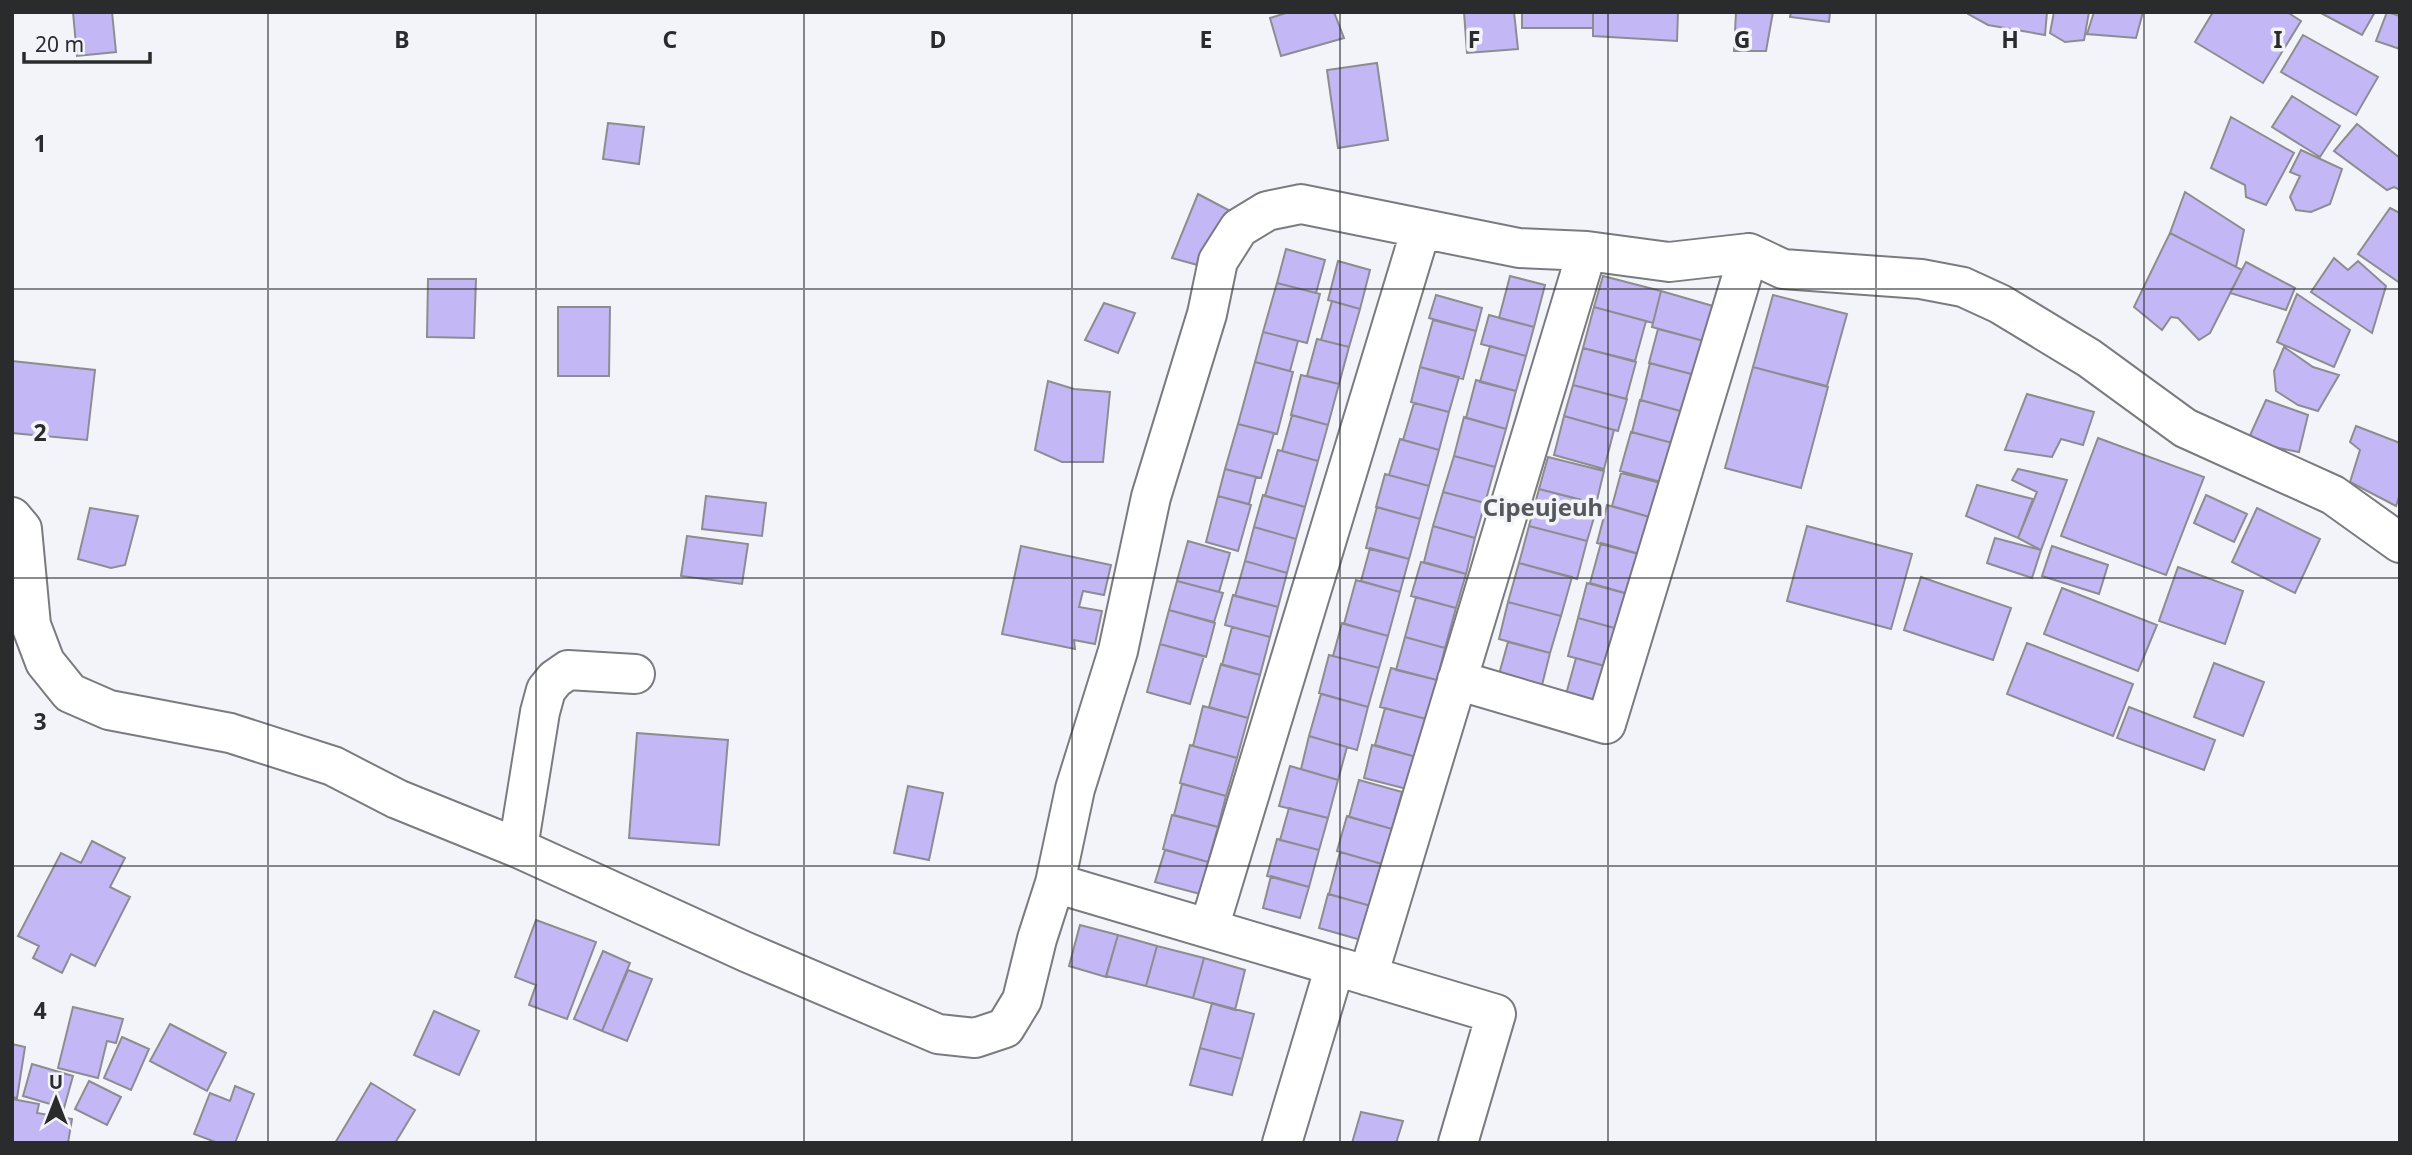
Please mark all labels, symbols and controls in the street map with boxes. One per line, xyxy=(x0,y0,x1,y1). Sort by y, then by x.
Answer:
scale bar xyxy=(24,21,150,65)
text: B xyxy=(394,23,410,55)
text: C xyxy=(663,23,678,55)
text: D xyxy=(930,23,946,55)
text: E xyxy=(1200,23,1212,55)
text: F xyxy=(1468,23,1480,55)
text: G xyxy=(1734,23,1750,55)
text: H xyxy=(2001,23,2019,55)
text: I xyxy=(2274,23,2283,55)
text: 20 m xyxy=(35,30,84,58)
text: 1 xyxy=(33,127,47,159)
text: 2 xyxy=(33,416,47,448)
district label: Cipeujeuh xyxy=(1483,490,1603,523)
text: 3 xyxy=(33,705,47,737)
text: 4 xyxy=(33,994,47,1026)
north arrow xyxy=(21,1064,91,1134)
text: U xyxy=(49,1069,63,1095)

